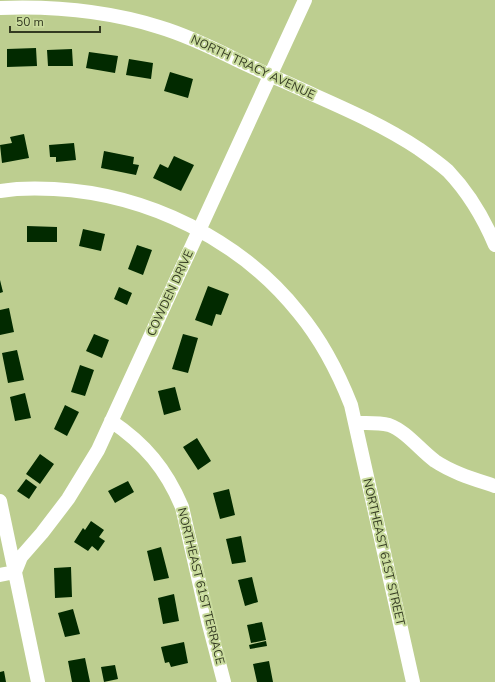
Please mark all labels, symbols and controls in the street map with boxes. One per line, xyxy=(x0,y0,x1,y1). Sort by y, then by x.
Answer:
scale bar xyxy=(10,8,100,34)
text: 50 m xyxy=(16,14,44,30)
street label: NORTH TRACY AVENUE xyxy=(188,31,318,103)
street label: COWDEN DRIVE xyxy=(143,247,197,339)
street label: NORTHEAST 61ST STREET xyxy=(359,477,409,628)
street label: NORTHEAST 61ST TERRACE xyxy=(174,506,228,666)

